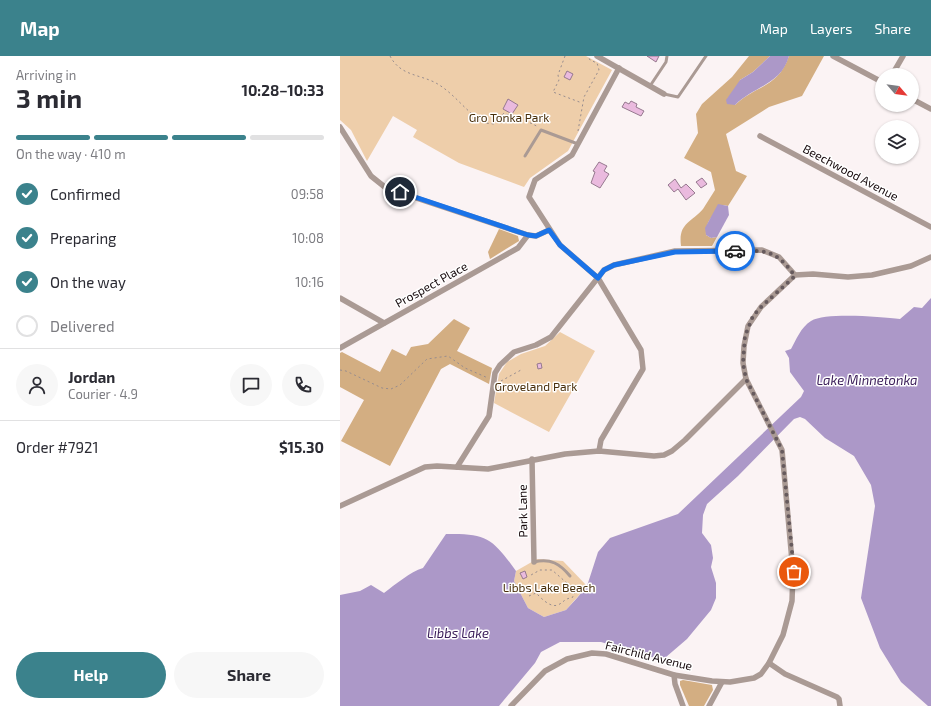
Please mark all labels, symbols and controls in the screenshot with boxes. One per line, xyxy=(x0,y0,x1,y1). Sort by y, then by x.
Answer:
text: Map xyxy=(20,17,60,40)
text: Map xyxy=(760,20,788,37)
text: Layers xyxy=(810,20,852,37)
text: Share xyxy=(874,20,911,37)
text: Arriving in xyxy=(16,67,76,83)
north arrow xyxy=(875,68,919,112)
map controls xyxy=(875,68,919,164)
text: 10:28–10:33 xyxy=(241,81,324,99)
text: 3 min xyxy=(16,82,82,113)
park label: Gro Tonka Park xyxy=(469,110,549,124)
button: layers xyxy=(875,120,919,164)
street label: Beechwood Avenue xyxy=(801,141,901,203)
text: On the way · 410 m xyxy=(16,146,126,162)
pin xyxy=(383,175,417,209)
icon: home xyxy=(389,181,411,203)
icon: check xyxy=(16,183,38,205)
text: Confirmed xyxy=(50,185,121,203)
text: 09:58 xyxy=(291,186,324,202)
icon: check xyxy=(16,227,38,249)
text: Preparing xyxy=(50,229,116,247)
text: 10:08 xyxy=(292,230,324,246)
courier xyxy=(715,231,755,271)
icon: car xyxy=(724,240,746,262)
street label: Prospect Place xyxy=(392,258,470,310)
icon: check xyxy=(16,271,38,293)
text: On the way xyxy=(50,273,126,291)
text: 10:16 xyxy=(295,274,324,290)
text: Delivered xyxy=(50,317,115,335)
button: person xyxy=(16,364,58,406)
button: chat xyxy=(230,364,272,406)
button: phone xyxy=(282,364,324,406)
text: Jordan xyxy=(68,368,115,386)
water label: Lake Minnetonka xyxy=(816,372,918,388)
park label: Groveland Park xyxy=(495,379,577,393)
text: Courier · 4.9 xyxy=(68,386,138,402)
text: Order #7921 xyxy=(16,438,99,456)
text: $15.30 xyxy=(279,438,324,456)
street label: Park Lane xyxy=(515,484,529,538)
pin xyxy=(777,555,811,589)
icon: bag xyxy=(783,561,805,583)
park label: Libbs Lake Beach xyxy=(503,580,595,594)
water label: Libbs Lake xyxy=(427,625,489,641)
street label: Fairchild Avenue xyxy=(604,637,694,673)
button: Help xyxy=(16,652,166,698)
button: Share xyxy=(174,652,324,698)

